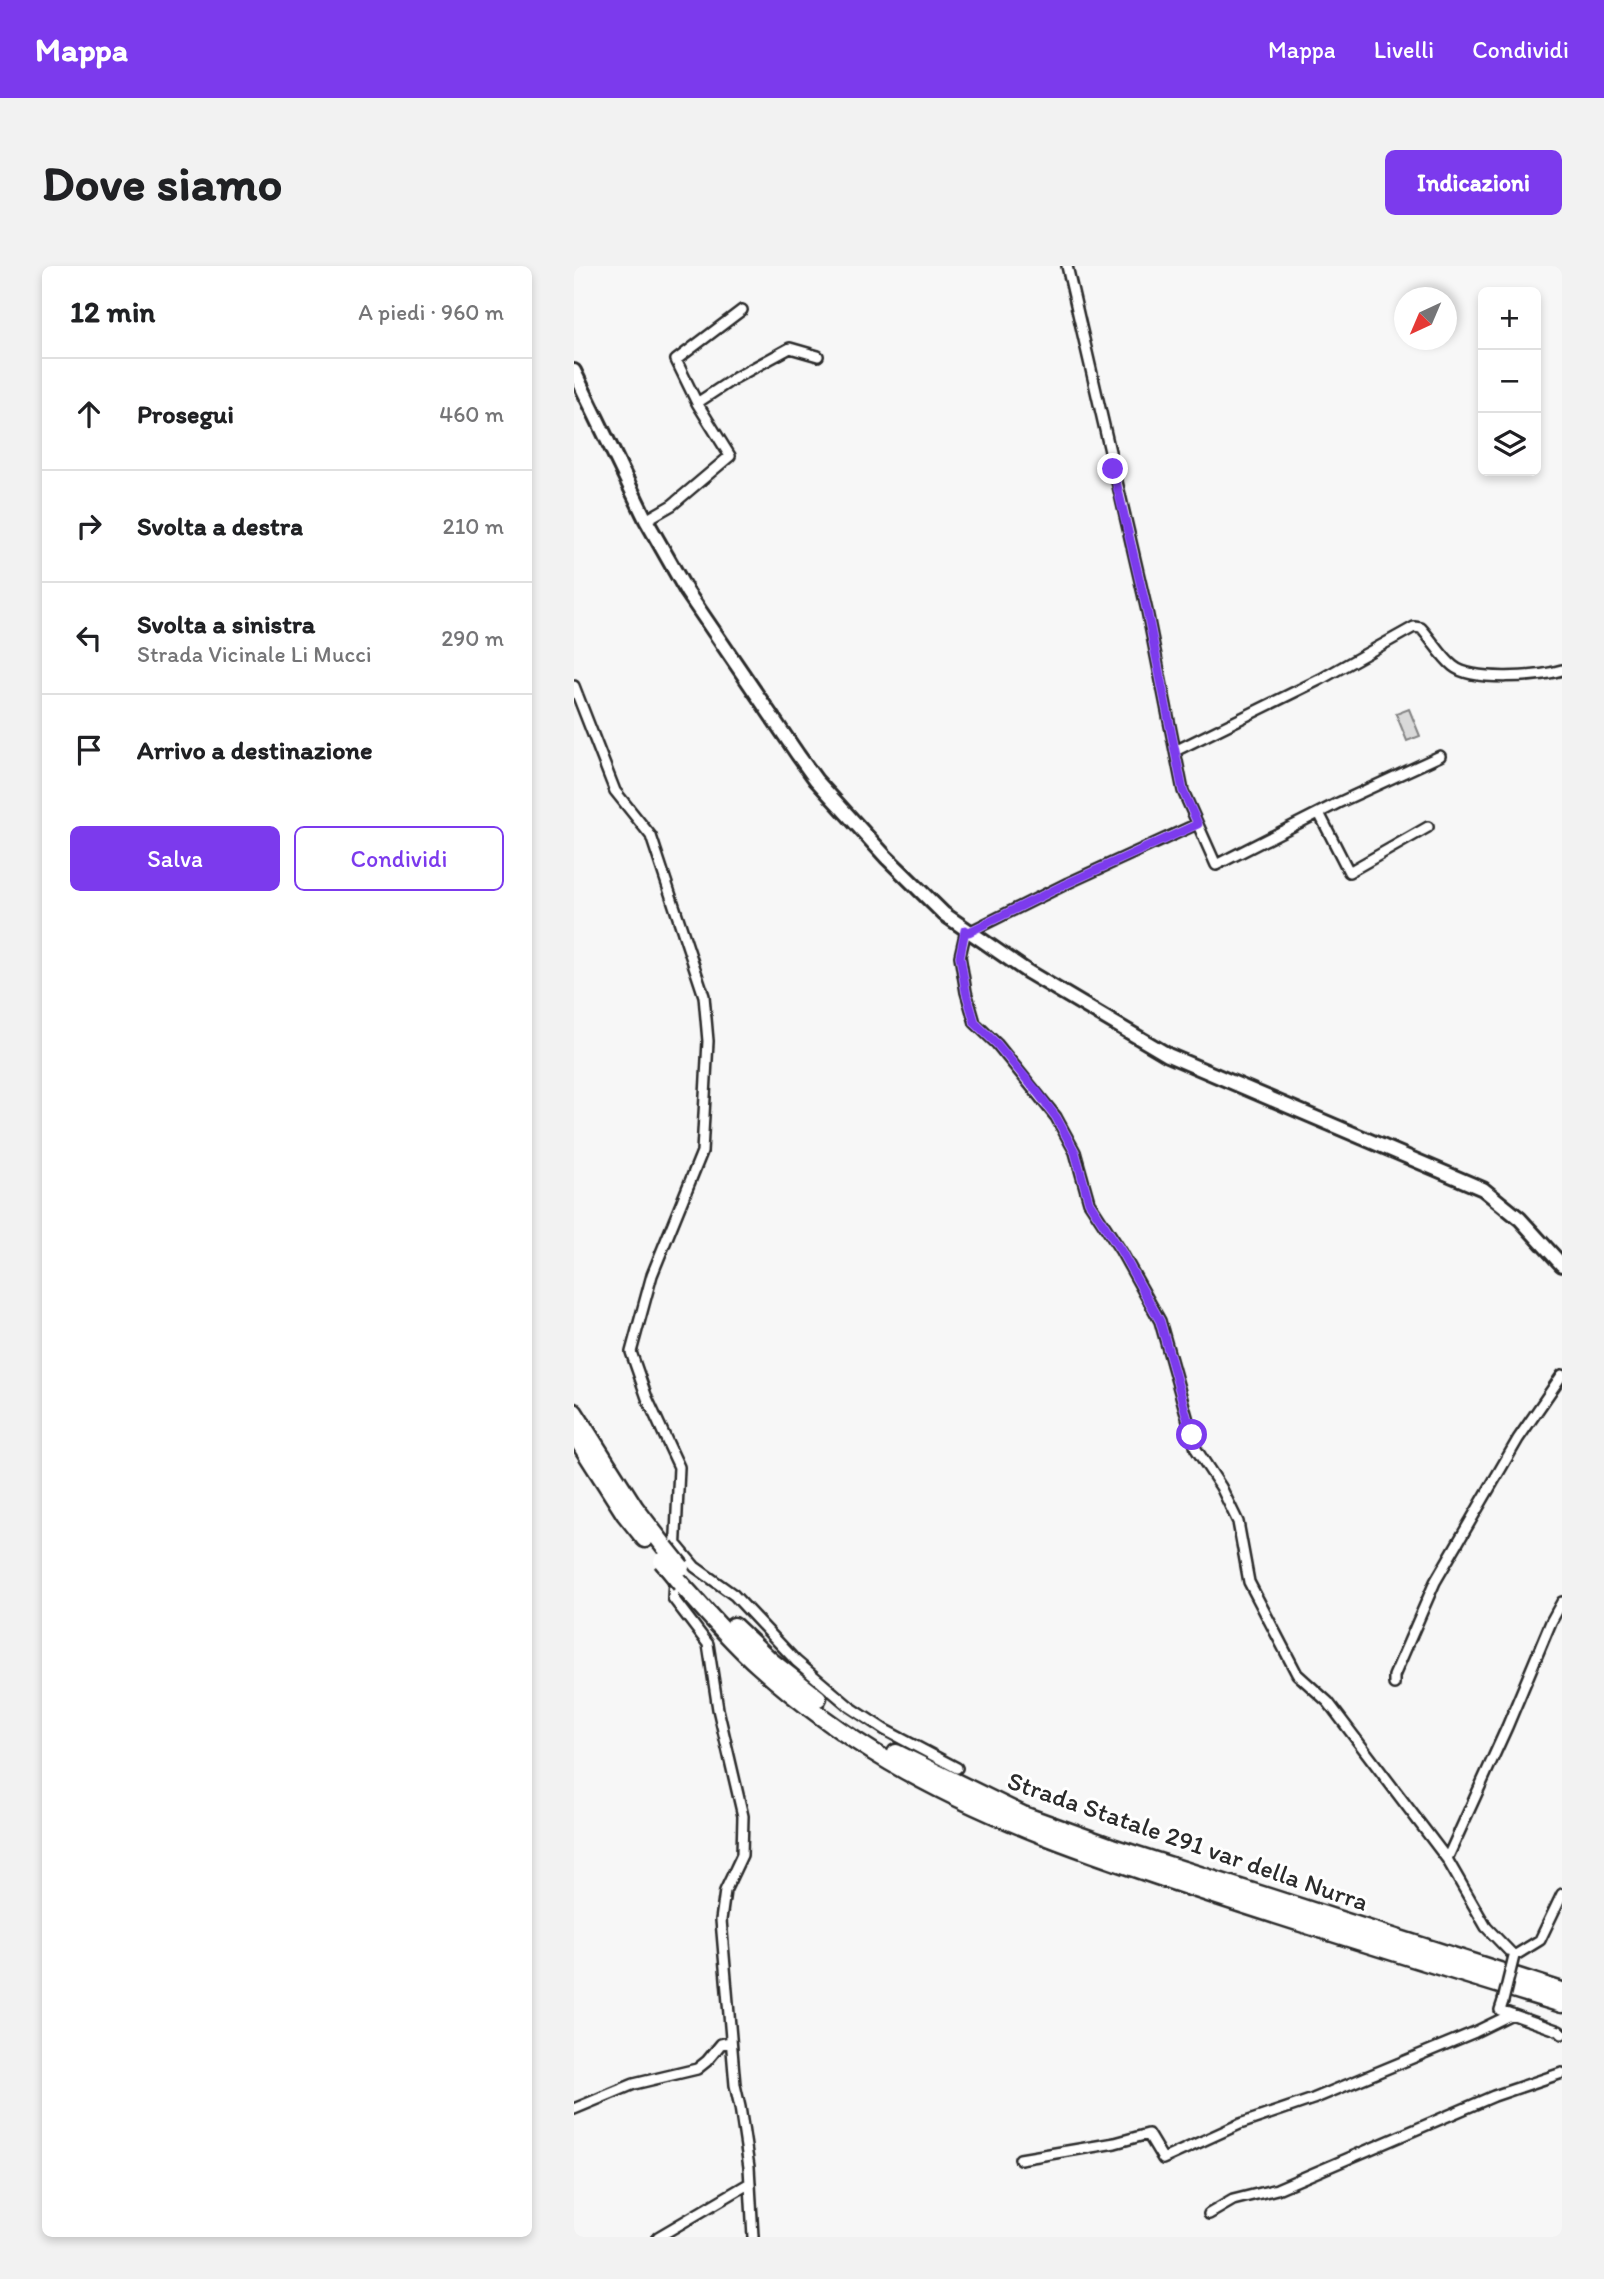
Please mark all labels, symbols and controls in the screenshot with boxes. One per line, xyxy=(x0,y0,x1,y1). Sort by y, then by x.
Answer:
text: Mappa xyxy=(35,30,128,69)
text: Mappa xyxy=(1268,35,1336,64)
text: Livelli xyxy=(1374,35,1434,64)
text: Condividi xyxy=(1472,35,1569,64)
button: Indicazioni xyxy=(1385,150,1562,215)
text: Dove siamo xyxy=(42,153,282,212)
north arrow xyxy=(1394,287,1457,350)
map controls xyxy=(1478,287,1541,476)
button: + xyxy=(1478,287,1541,350)
text: 12 min xyxy=(70,293,155,330)
text: A piedi · 960 m xyxy=(358,298,504,326)
button: − xyxy=(1478,350,1541,413)
icon: ahead xyxy=(70,395,108,433)
text: Prosegui xyxy=(137,398,234,430)
text: 460 m xyxy=(439,400,504,428)
button: layers xyxy=(1478,413,1541,476)
route end xyxy=(1097,453,1128,484)
icon: right xyxy=(70,507,108,545)
text: Svolta a destra xyxy=(137,510,303,542)
text: 210 m xyxy=(443,512,504,540)
text: Svolta a sinistra xyxy=(137,608,315,640)
icon: left xyxy=(70,619,108,657)
text: 290 m xyxy=(441,624,504,652)
text: Strada Vicinale Li Mucci xyxy=(137,640,372,668)
icon: arrive xyxy=(70,731,108,769)
text: Arrivo a destinazione xyxy=(137,734,373,766)
button: Salva xyxy=(70,826,280,891)
button: Condividi xyxy=(294,826,504,891)
route start xyxy=(1176,1419,1207,1450)
street label: Strada Statale 291 var della Nurra xyxy=(1003,1764,1373,1918)

